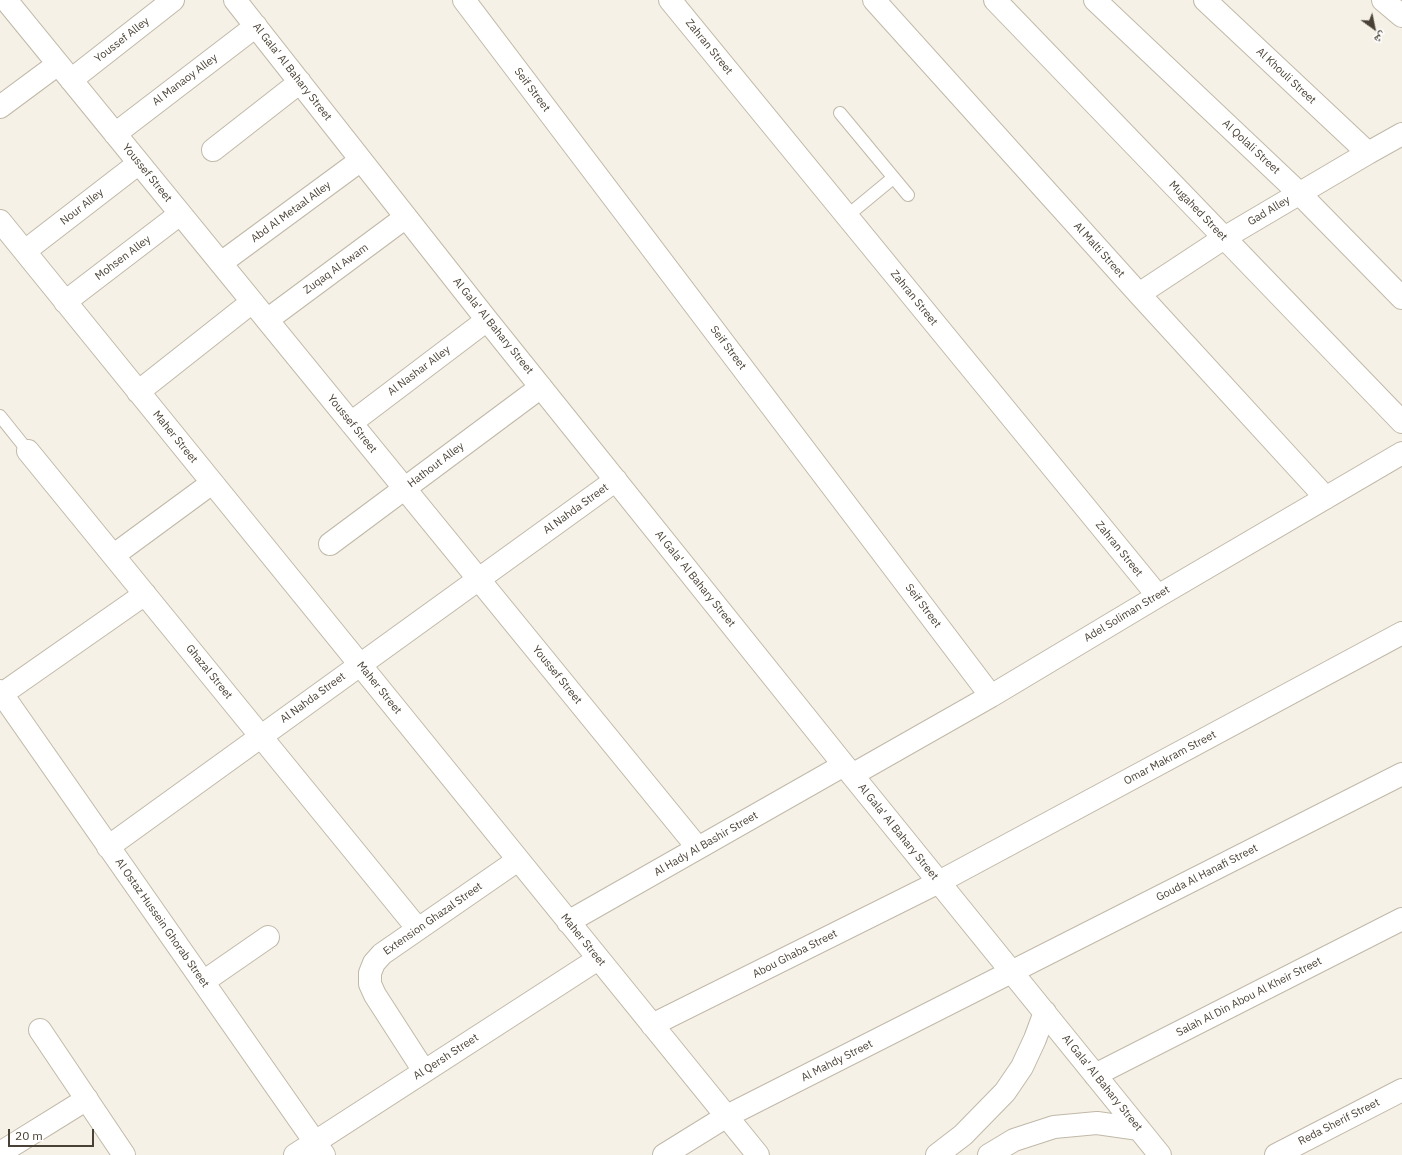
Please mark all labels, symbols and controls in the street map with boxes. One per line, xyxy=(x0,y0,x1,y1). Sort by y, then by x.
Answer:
north arrow xyxy=(1354,8,1394,48)
street label: Youssef Alley xyxy=(92,15,152,65)
street label: Zahran Street xyxy=(683,17,735,77)
street label: Al Gala' Al Bahary Street xyxy=(250,21,334,123)
text: ش xyxy=(1372,29,1389,47)
street label: Al Khouli Street xyxy=(1253,45,1319,107)
street label: Al Manaoy Alley xyxy=(150,51,220,109)
street label: Seif Street xyxy=(511,65,553,115)
street label: Al Qolali Street xyxy=(1219,117,1283,177)
street label: Youssef Street xyxy=(119,141,175,205)
street label: Mugahed Street xyxy=(1166,178,1230,244)
street label: Abd Al Metaal Alley xyxy=(248,179,334,245)
street label: Nour Alley xyxy=(58,186,106,228)
street label: Gad Alley xyxy=(1245,193,1293,229)
street label: Al Malti Street xyxy=(1071,220,1127,280)
street label: Mohsen Alley xyxy=(93,233,153,283)
street label: Zuqaq Al Awam xyxy=(301,241,371,297)
street label: Zahran Street xyxy=(888,268,940,328)
street label: Al Gala' Al Bahary Street xyxy=(450,275,536,377)
street label: Seif Street xyxy=(707,323,749,373)
street label: Al Nashar Alley xyxy=(385,343,453,399)
street label: Youssef Street xyxy=(324,392,380,456)
street label: Maher Street xyxy=(150,408,200,466)
street label: Hathout Alley xyxy=(405,440,467,490)
street label: Al Nahda Street xyxy=(541,481,611,537)
street label: Zahran Street xyxy=(1093,519,1145,579)
street label: Al Gala' Al Bahary Street xyxy=(652,528,738,630)
street label: Seif Street xyxy=(902,581,944,631)
street label: Adel Soliman Street xyxy=(1082,583,1172,645)
street label: Ghazal Street xyxy=(183,642,235,702)
street label: Youssef Street xyxy=(529,643,585,707)
street label: Maher Street xyxy=(354,659,404,717)
street label: Al Nahda Street xyxy=(278,670,348,726)
street label: Omar Makram Street xyxy=(1122,728,1218,788)
street label: Al Gala' Al Bahary Street xyxy=(855,781,941,883)
street label: Al Hady Al Bashir Street xyxy=(652,809,760,879)
street label: Gouda Al Hanafi Street xyxy=(1154,842,1260,904)
street label: Al Ostaz Hussein Ghorab Street xyxy=(112,856,212,990)
street label: Extension Ghazal Street xyxy=(381,880,485,958)
street label: Maher Street xyxy=(558,911,608,969)
street label: Abou Ghaba Street xyxy=(750,927,840,981)
street label: Salah Al Din Abou Al Kheir Street xyxy=(1174,954,1324,1040)
street label: Al Qersh Street xyxy=(411,1031,481,1083)
street label: Al Gala' Al Bahary Street xyxy=(1059,1032,1145,1134)
street label: Al Mahdy Street xyxy=(799,1037,875,1085)
street label: Reda Sherif Street xyxy=(1296,1096,1382,1148)
scale bar xyxy=(10,1121,96,1147)
text: 20 m xyxy=(15,1128,43,1143)

